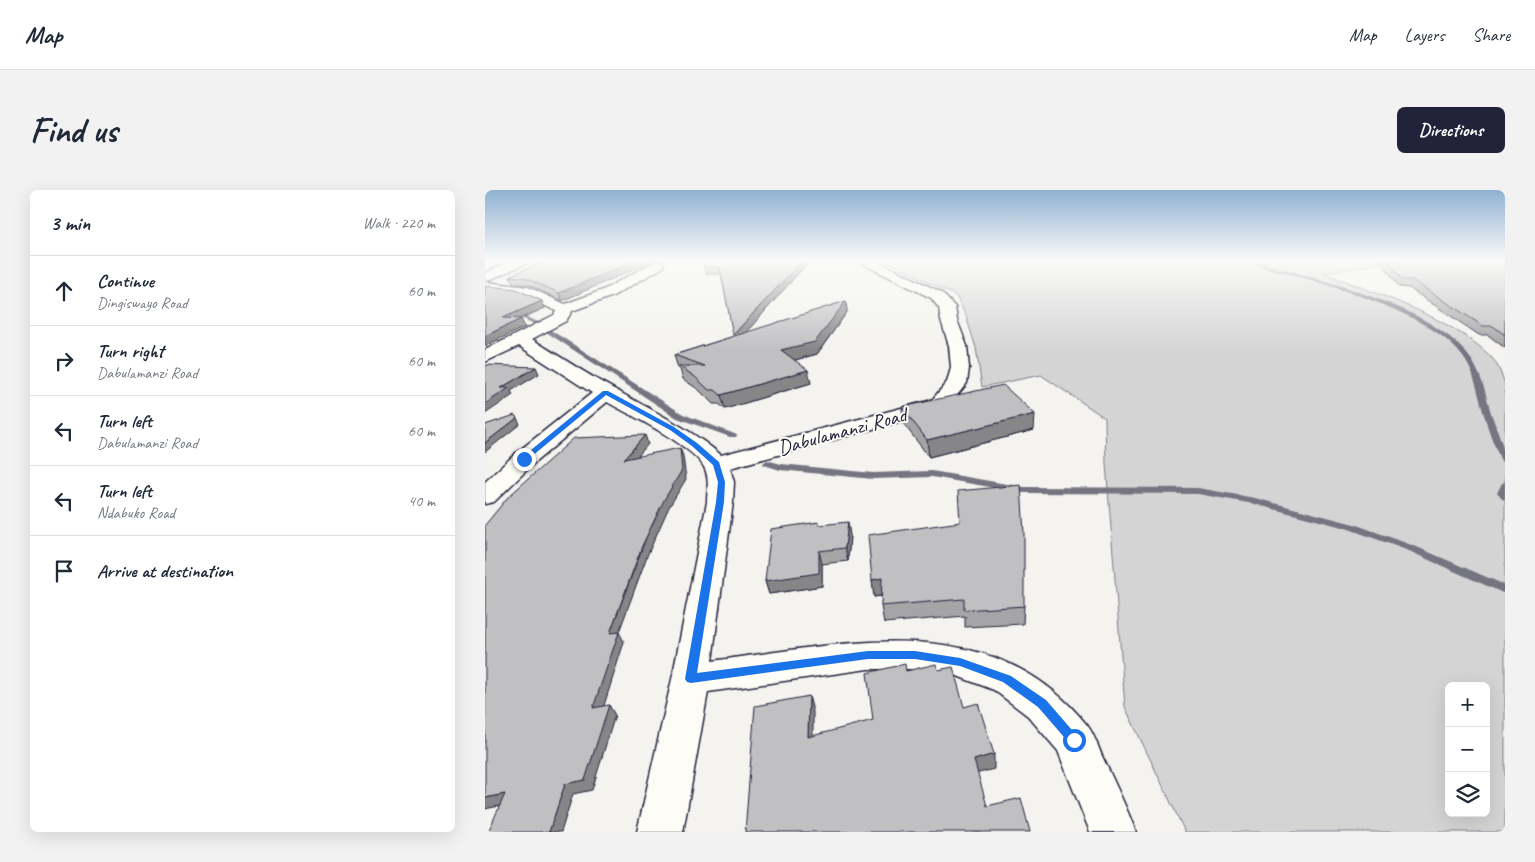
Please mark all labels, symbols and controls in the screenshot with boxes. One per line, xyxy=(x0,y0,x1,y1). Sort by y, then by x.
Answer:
text: Map xyxy=(25,20,62,50)
text: Map xyxy=(1349,24,1377,46)
text: Layers xyxy=(1405,24,1444,46)
text: Share xyxy=(1472,24,1510,46)
button: Directions xyxy=(1397,107,1505,153)
text: Find us xyxy=(30,108,117,153)
text: 3 min xyxy=(50,210,90,236)
text: Walk · 220 m xyxy=(363,213,435,233)
text: Continue xyxy=(97,269,154,293)
icon: ahead xyxy=(50,277,78,305)
text: 60 m xyxy=(408,281,435,301)
text: Dingiswayo Road xyxy=(97,293,188,313)
text: Turn right xyxy=(97,339,164,363)
icon: right xyxy=(50,347,78,375)
text: 60 m xyxy=(408,351,435,371)
text: Dabulamanzi Road xyxy=(97,363,198,383)
street label: Dabulamanzi Road xyxy=(775,401,912,461)
text: Turn left xyxy=(97,409,152,433)
icon: left xyxy=(50,417,78,445)
text: 60 m xyxy=(408,421,435,441)
text: Dabulamanzi Road xyxy=(97,433,198,453)
route end xyxy=(513,448,536,471)
text: Turn left xyxy=(97,479,152,503)
icon: left xyxy=(50,487,78,515)
text: 40 m xyxy=(408,491,435,511)
text: Ndabuko Road xyxy=(97,503,175,523)
icon: arrive xyxy=(50,557,78,585)
text: Arrive at destination xyxy=(97,559,233,583)
map controls xyxy=(1445,682,1490,817)
button: + xyxy=(1445,682,1490,727)
button: − xyxy=(1445,727,1490,772)
route start xyxy=(1063,729,1086,752)
button: layers xyxy=(1445,772,1490,817)

